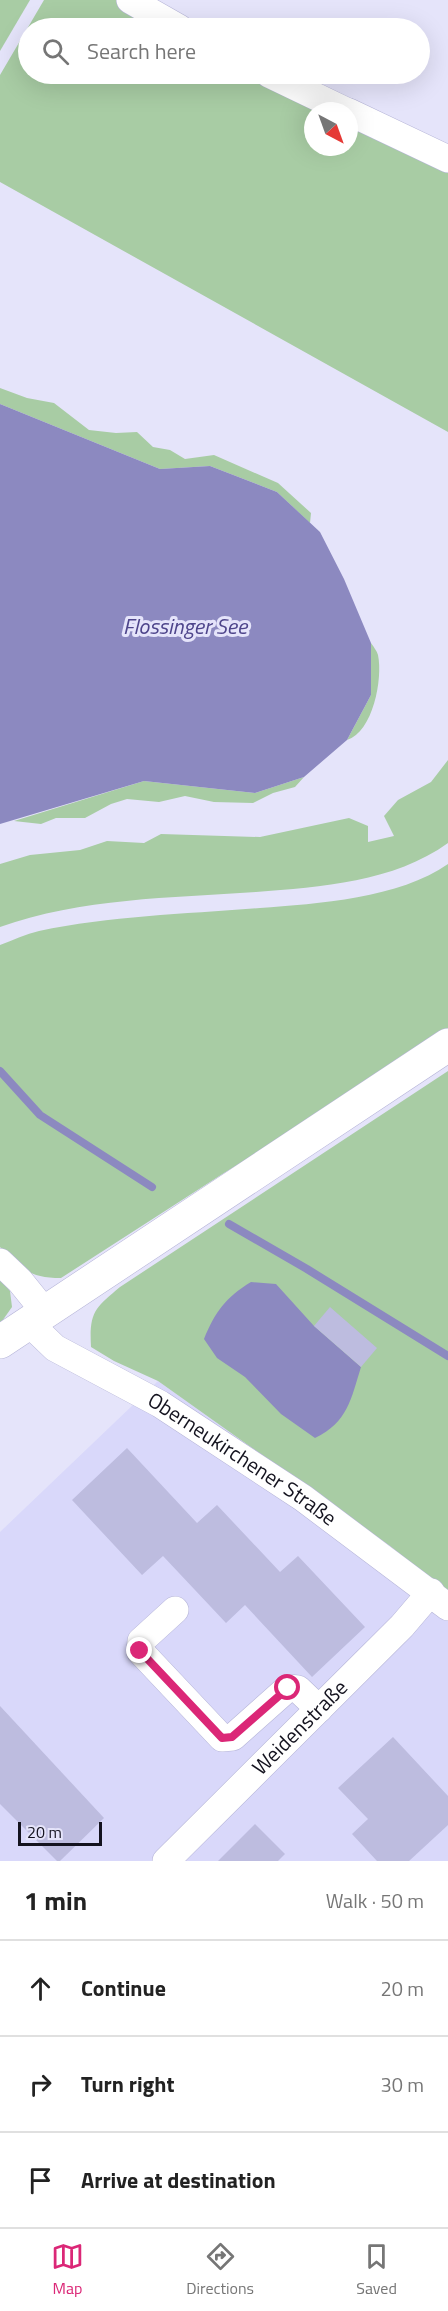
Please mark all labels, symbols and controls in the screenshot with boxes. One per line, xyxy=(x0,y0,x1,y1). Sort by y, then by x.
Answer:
search box xyxy=(18,18,430,84)
text: Search here xyxy=(87,34,196,68)
icon: search xyxy=(39,35,72,68)
north arrow xyxy=(304,102,358,156)
water label: Flossinger See xyxy=(123,609,249,643)
street label: Oberneukirchener Straße xyxy=(143,1383,344,1533)
route end xyxy=(126,1637,152,1663)
street label: Weidenstraße xyxy=(244,1672,354,1782)
route start xyxy=(274,1674,300,1700)
scale bar xyxy=(18,1819,102,1846)
text: 20 m xyxy=(27,1820,62,1844)
text: 1 min xyxy=(24,1881,87,1920)
text: Walk · 50 m xyxy=(326,1885,424,1916)
text: Continue xyxy=(81,1971,166,2005)
icon: ahead xyxy=(24,1972,57,2005)
text: 20 m xyxy=(380,1973,424,2004)
text: Turn right xyxy=(81,2067,175,2101)
icon: right xyxy=(24,2068,57,2101)
text: 30 m xyxy=(380,2069,424,2100)
text: Arrive at destination xyxy=(81,2163,276,2197)
icon: arrive xyxy=(24,2164,57,2197)
tab: Map xyxy=(51,2240,84,2300)
tab: Directions xyxy=(186,2240,254,2300)
tab: Saved xyxy=(356,2240,397,2300)

